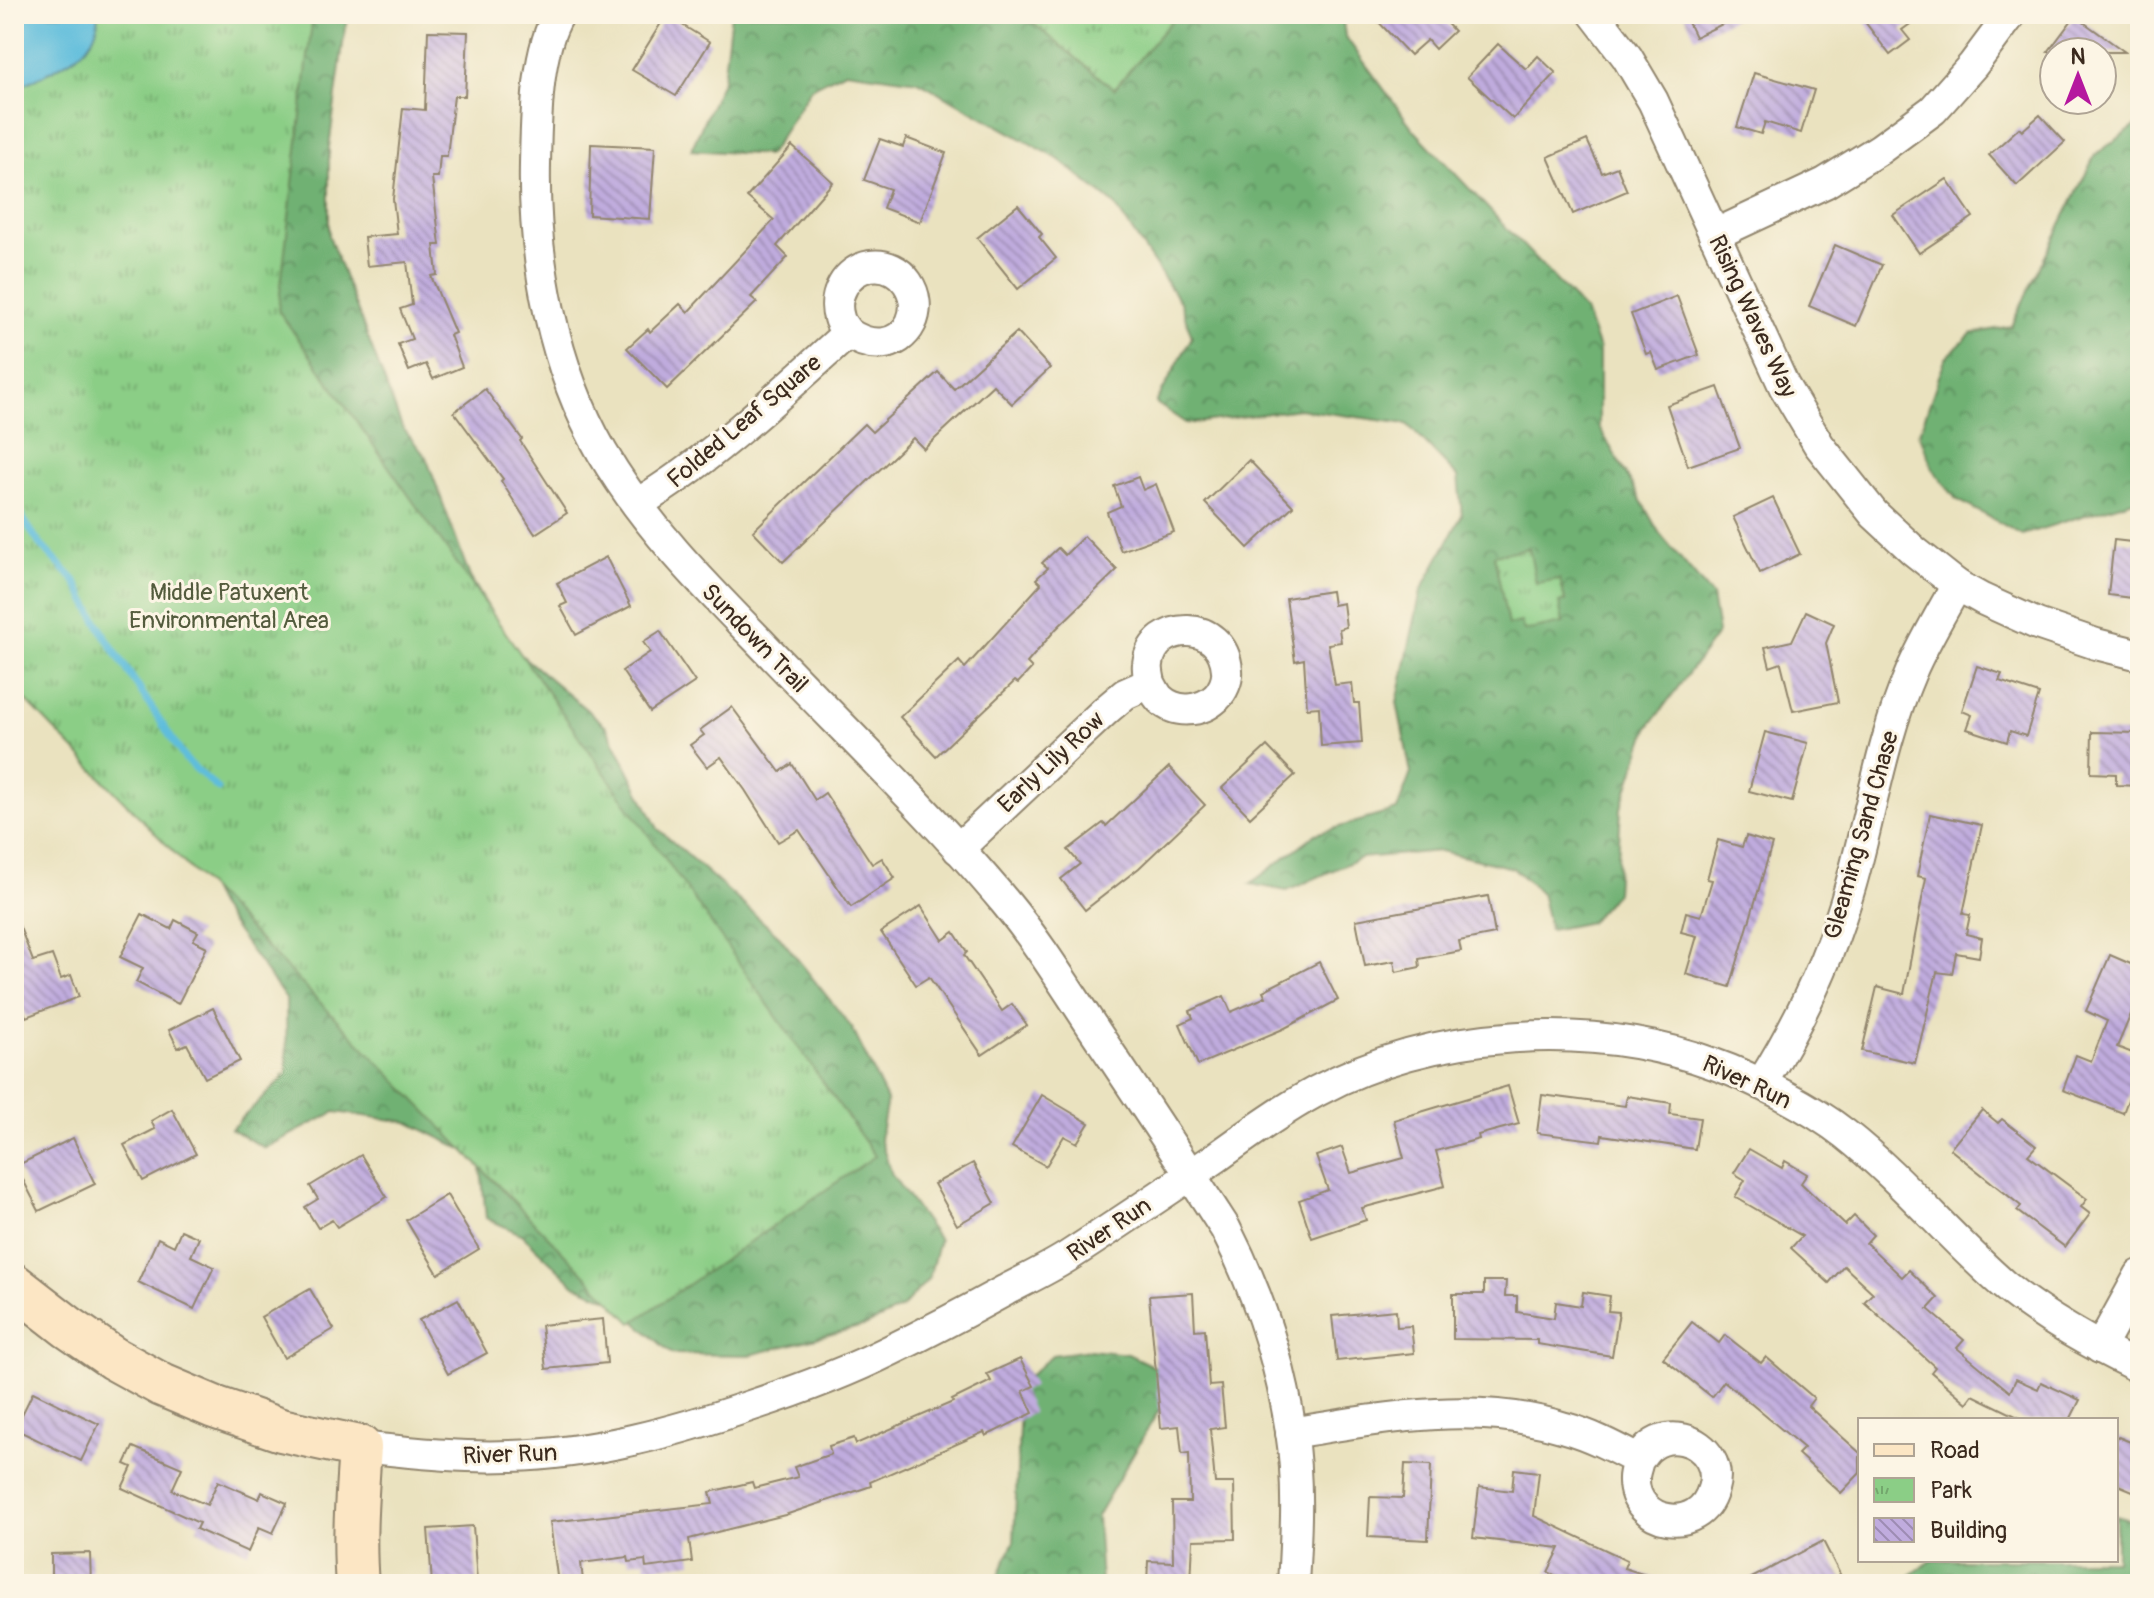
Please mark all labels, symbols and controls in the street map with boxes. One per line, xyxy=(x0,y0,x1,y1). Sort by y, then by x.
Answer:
north arrow xyxy=(2038,36,2118,116)
text: N xyxy=(2071,43,2086,71)
street label: Rising Waves Way xyxy=(1702,230,1803,402)
street label: Folded Leaf Square xyxy=(661,348,827,494)
park label: Middle Patuxent Environmental Area xyxy=(129,578,329,635)
street label: Sundown Trail xyxy=(695,578,814,699)
street label: Early Lily Row xyxy=(992,706,1111,819)
street label: Gleaming Sand Chase xyxy=(1818,727,1905,943)
street label: River Run xyxy=(1698,1049,1796,1116)
street label: River Run xyxy=(1062,1191,1157,1268)
legend xyxy=(1858,1418,2118,1562)
text: Road xyxy=(1930,1436,1980,1465)
street label: River Run xyxy=(462,1438,558,1471)
text: Park xyxy=(1930,1476,1972,1505)
text: Building xyxy=(1930,1516,2007,1545)

